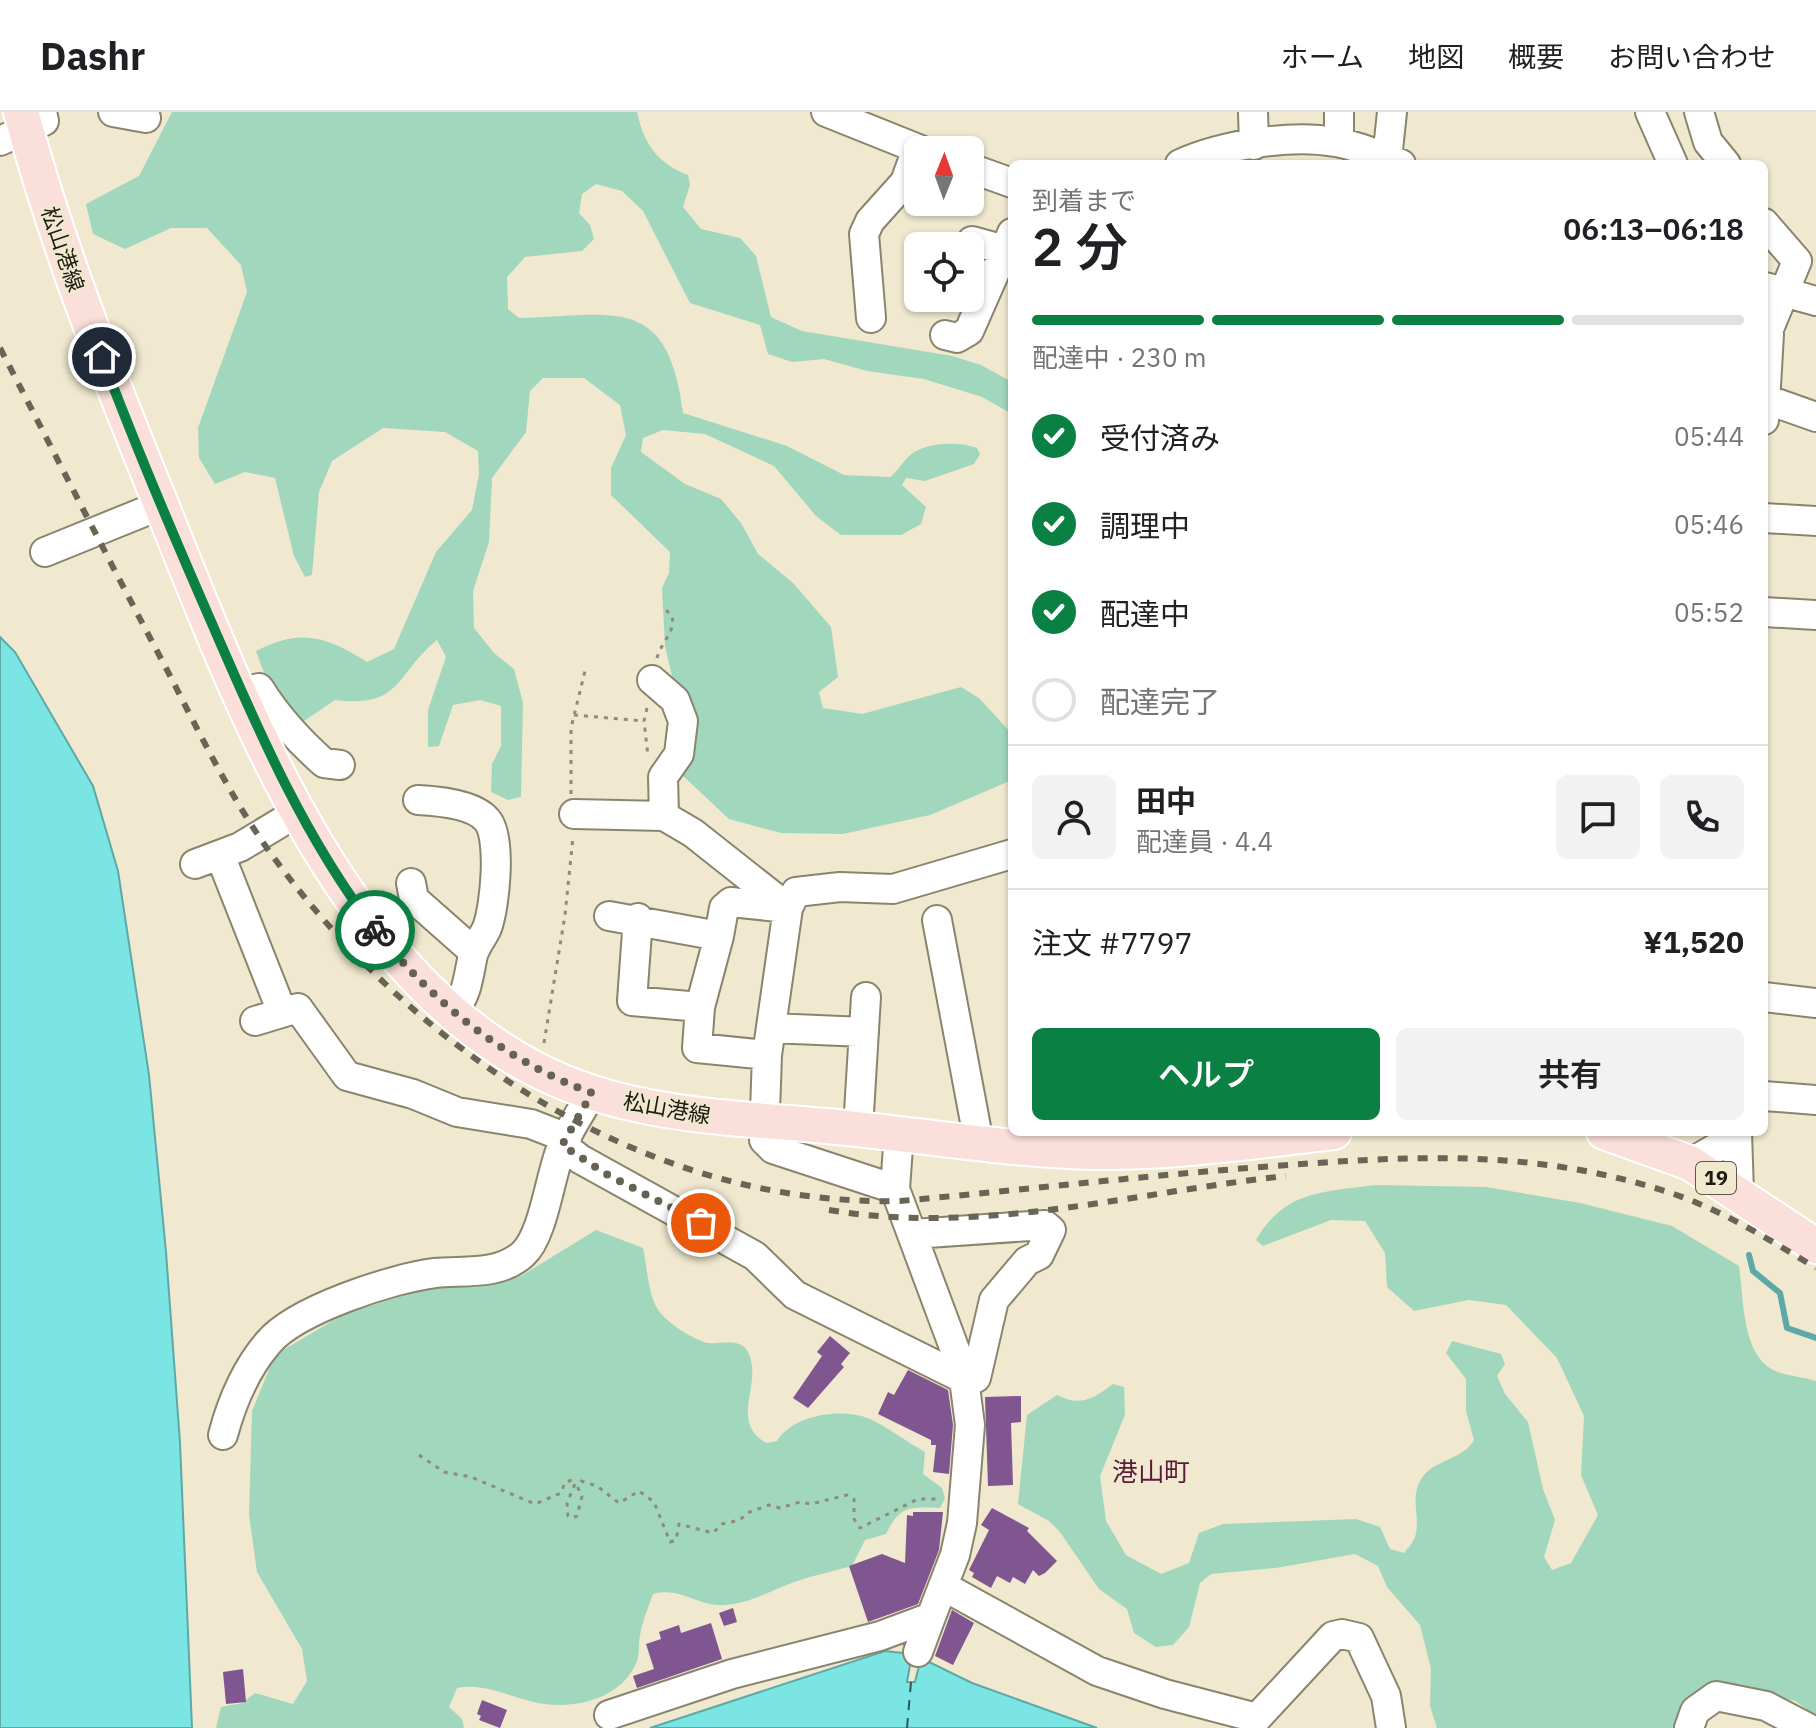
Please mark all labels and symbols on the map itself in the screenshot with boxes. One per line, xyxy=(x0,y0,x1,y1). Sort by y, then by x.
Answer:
north arrow xyxy=(904,136,984,216)
street label: 松山港線 xyxy=(35,203,92,295)
pin xyxy=(68,323,136,391)
courier xyxy=(335,890,415,970)
street label: 松山港線 xyxy=(621,1086,713,1129)
road number: 19 xyxy=(1696,1162,1736,1194)
pin xyxy=(667,1189,735,1257)
district label: 港山町 xyxy=(1112,1454,1190,1488)

